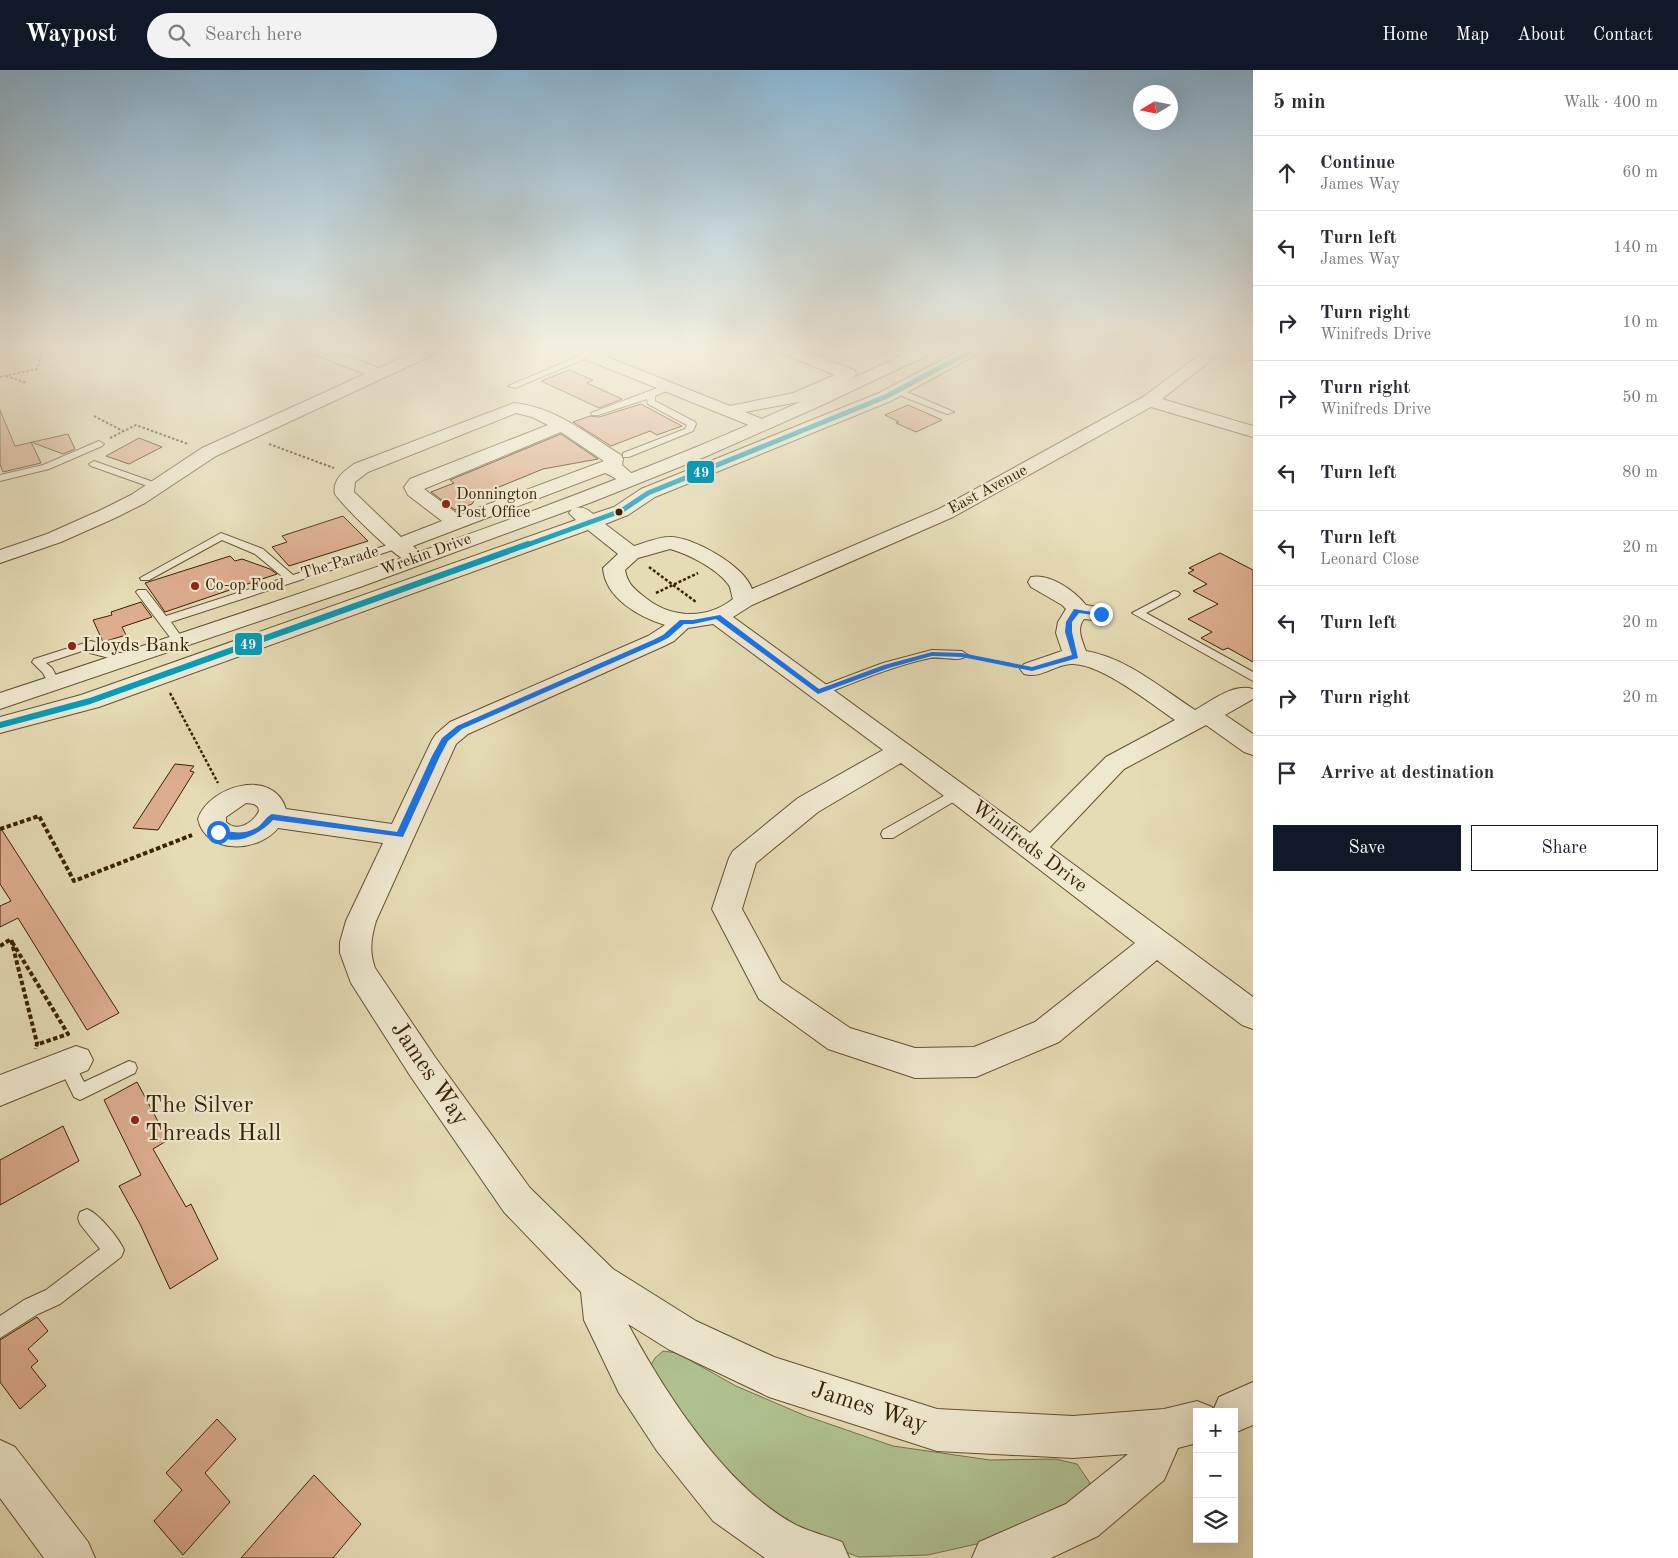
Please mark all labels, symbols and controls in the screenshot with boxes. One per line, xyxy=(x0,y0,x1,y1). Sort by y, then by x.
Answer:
search box xyxy=(147,13,497,58)
icon: search xyxy=(165,21,193,49)
text: Waypost xyxy=(25,23,117,47)
text: Search here xyxy=(205,26,302,45)
text: Home xyxy=(1382,26,1428,44)
text: Map xyxy=(1456,26,1489,44)
text: About xyxy=(1517,26,1565,44)
text: Contact xyxy=(1593,26,1653,44)
north arrow xyxy=(1133,85,1178,130)
text: 5 min xyxy=(1273,92,1326,113)
text: Walk · 400 m xyxy=(1563,95,1658,111)
text: Continue xyxy=(1320,154,1395,173)
icon: ahead xyxy=(1273,159,1301,187)
text: 60 m xyxy=(1622,165,1658,181)
text: James Way xyxy=(1320,177,1400,193)
text: Turn left xyxy=(1320,229,1397,248)
icon: left xyxy=(1273,234,1301,262)
text: 140 m xyxy=(1613,240,1658,256)
text: James Way xyxy=(1320,252,1400,268)
text: Turn right xyxy=(1320,304,1410,323)
icon: right xyxy=(1273,309,1301,337)
text: 10 m xyxy=(1622,315,1658,331)
text: Winifreds Drive xyxy=(1320,327,1431,343)
text: Turn right xyxy=(1320,379,1410,398)
icon: right xyxy=(1273,384,1301,412)
text: 50 m xyxy=(1622,390,1658,406)
text: Winifreds Drive xyxy=(1320,402,1431,418)
icon: left xyxy=(1273,459,1301,487)
line badge: 49 xyxy=(686,460,715,484)
street label: East Avenue xyxy=(946,463,1030,517)
text: Turn left xyxy=(1320,464,1397,483)
text: 80 m xyxy=(1622,465,1658,481)
text: 49 xyxy=(693,466,709,480)
place label: Donnington Post Office xyxy=(456,487,538,521)
marker: Donnington Post Office xyxy=(440,498,452,510)
unlabelled marker xyxy=(614,507,624,517)
text: Turn left xyxy=(1320,529,1397,548)
street label: Wrekin Drive xyxy=(379,531,473,579)
icon: left xyxy=(1273,534,1301,562)
text: 20 m xyxy=(1622,540,1658,556)
street label: The Parade xyxy=(299,544,381,582)
text: Leonard Close xyxy=(1320,552,1419,568)
place label: Co-op Food xyxy=(205,578,284,594)
marker: Co-op Food xyxy=(189,580,201,592)
route end xyxy=(1090,603,1113,626)
icon: left xyxy=(1273,609,1301,637)
text: Turn left xyxy=(1320,614,1397,633)
text: 20 m xyxy=(1622,615,1658,631)
line badge: 49 xyxy=(234,632,263,656)
place label: Lloyds Bank xyxy=(82,636,190,656)
text: 49 xyxy=(240,638,256,652)
marker: Lloyds Bank xyxy=(66,640,78,652)
icon: right xyxy=(1273,684,1301,712)
text: Turn right xyxy=(1320,689,1410,708)
text: 20 m xyxy=(1622,690,1658,706)
icon: arrive xyxy=(1273,759,1301,787)
text: Arrive at destination xyxy=(1320,764,1494,783)
street label: Winifreds Drive xyxy=(968,797,1090,897)
route start xyxy=(207,821,230,844)
button: Save xyxy=(1273,825,1461,871)
button: Share xyxy=(1471,825,1658,871)
street label: James Way xyxy=(386,1018,473,1131)
place label: The Silver Threads Hall xyxy=(145,1094,281,1146)
marker: The Silver Threads Hall xyxy=(129,1114,141,1126)
street label: James Way xyxy=(808,1378,930,1438)
map controls xyxy=(1193,1408,1238,1543)
button: + xyxy=(1193,1408,1238,1453)
button: − xyxy=(1193,1453,1238,1498)
button: layers xyxy=(1193,1498,1238,1543)

